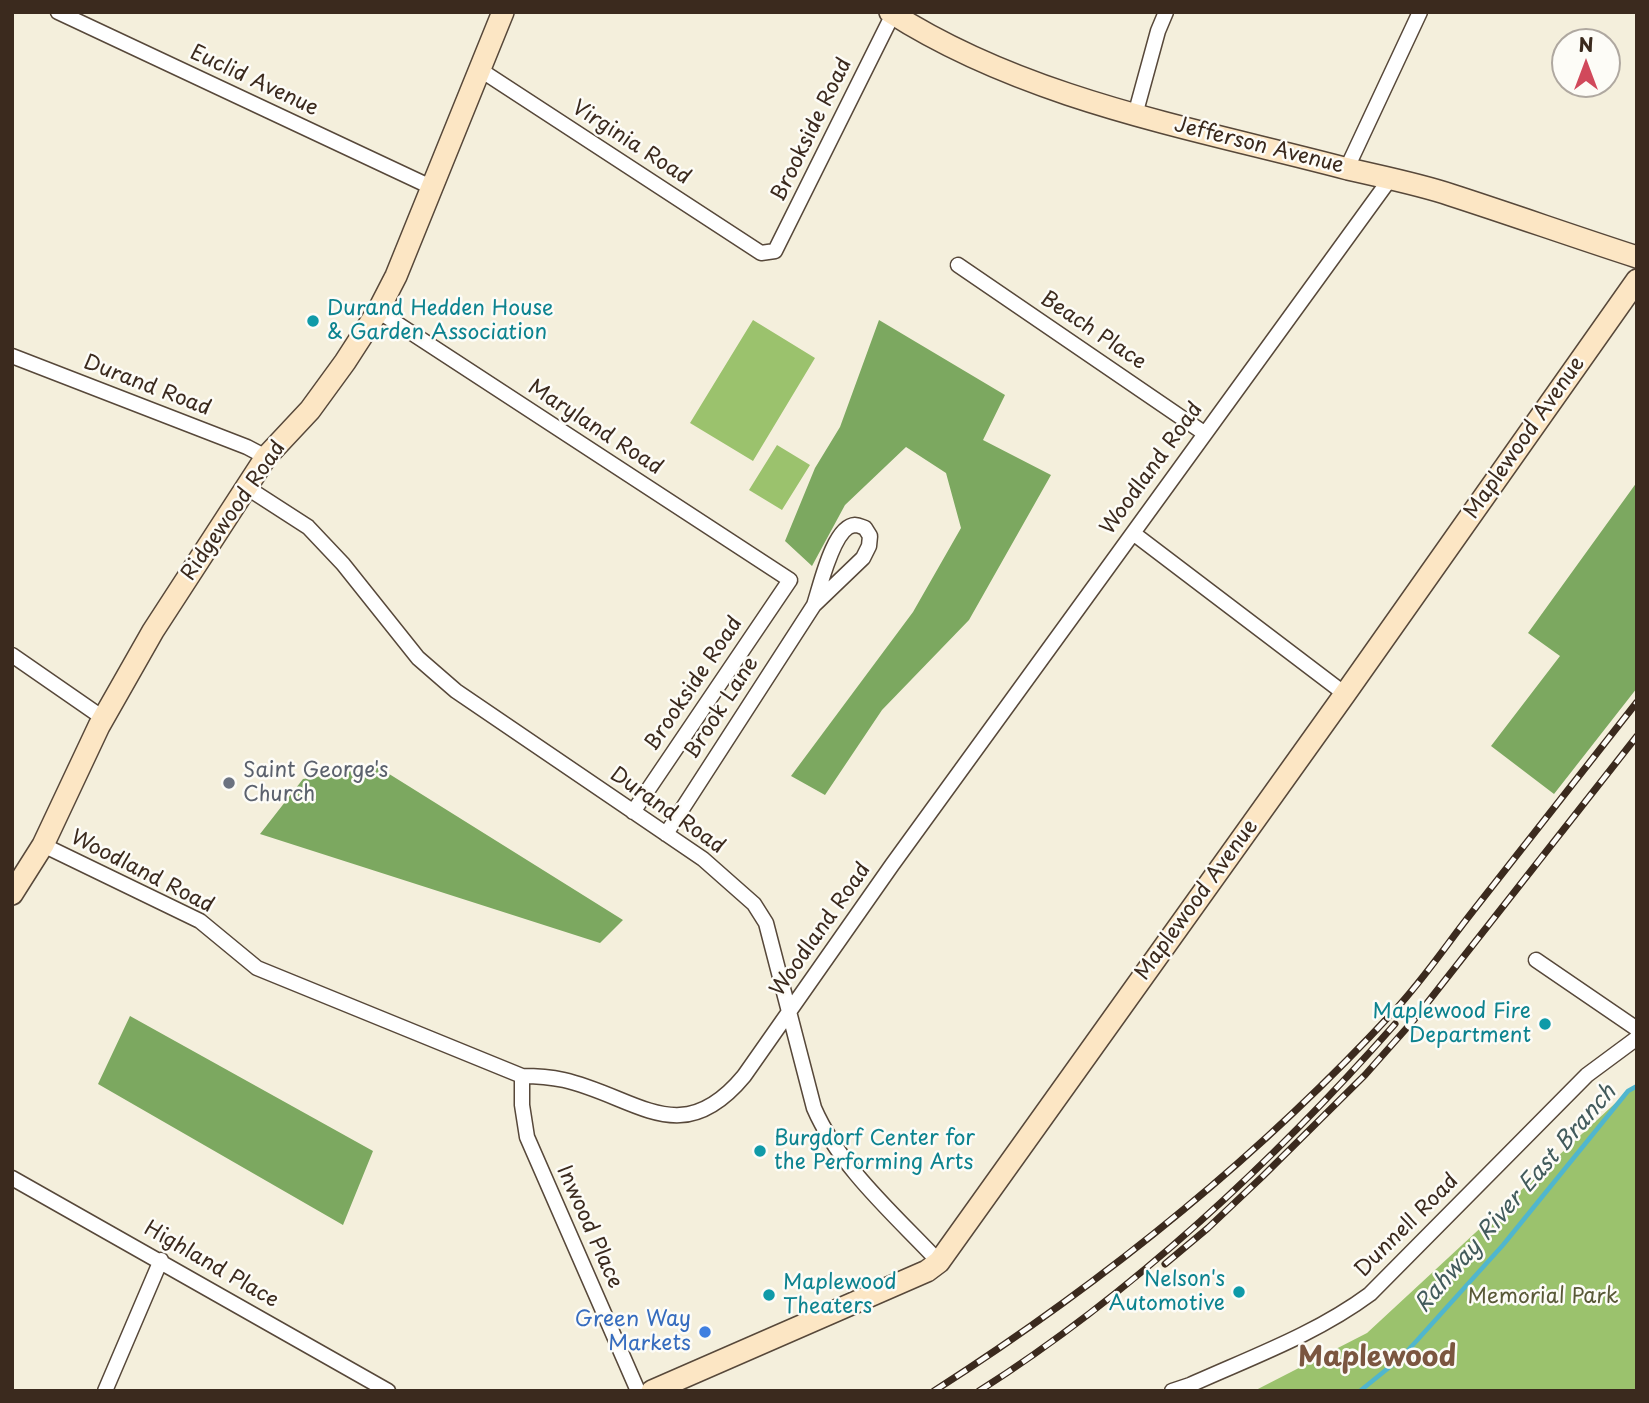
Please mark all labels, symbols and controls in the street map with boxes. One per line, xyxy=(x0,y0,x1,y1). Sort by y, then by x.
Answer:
north arrow xyxy=(1551,28,1621,98)
text: N xyxy=(1578,30,1594,58)
street label: Euclid Avenue xyxy=(186,40,322,122)
street label: Brookside Road xyxy=(766,54,858,206)
street label: Virginia Road xyxy=(567,95,695,191)
street label: Jefferson Avenue xyxy=(1172,113,1346,179)
street label: Beach Place xyxy=(1035,286,1151,376)
place label: Durand Hedden House & Garden Association xyxy=(327,296,553,346)
marker: Durand Hedden House & Garden Association xyxy=(305,313,321,329)
street label: Durand Road xyxy=(80,350,214,422)
street label: Maplewood Avenue xyxy=(1460,352,1590,524)
street label: Maryland Road xyxy=(523,375,667,481)
street label: Woodland Road xyxy=(1096,398,1208,540)
street label: Ridgewood Road xyxy=(177,436,291,586)
street label: Brookside Road xyxy=(640,612,748,756)
street label: Brook Lane xyxy=(680,652,764,764)
place label: Saint George's Church xyxy=(243,758,388,808)
street label: Durand Road xyxy=(605,762,729,860)
marker: Saint George's Church xyxy=(221,775,237,791)
street label: Maplewood Avenue xyxy=(1130,815,1264,985)
street label: Woodland Road xyxy=(66,825,218,919)
street label: Woodland Road xyxy=(766,858,876,1002)
place label: Maplewood Fire Department xyxy=(1373,999,1531,1049)
marker: Maplewood Fire Department xyxy=(1537,1016,1553,1032)
water label: Rahway River East Branch xyxy=(1410,1079,1622,1319)
place label: Burgdorf Center for the Performing Arts xyxy=(774,1126,975,1176)
marker: Burgdorf Center for the Performing Arts xyxy=(752,1143,768,1159)
street label: Inwood Place xyxy=(551,1162,627,1292)
street label: Dunnell Road xyxy=(1350,1169,1464,1283)
street label: Highland Place xyxy=(139,1216,283,1314)
place label: Nelson's Automotive xyxy=(1109,1267,1225,1317)
place label: Maplewood Theaters xyxy=(783,1270,897,1320)
marker: Nelson's Automotive xyxy=(1231,1284,1247,1300)
park label: Memorial Park xyxy=(1468,1284,1618,1310)
marker: Maplewood Theaters xyxy=(761,1287,777,1303)
place label: Green Way Markets xyxy=(575,1307,691,1357)
marker: Green Way Markets xyxy=(697,1324,713,1340)
district label: Maplewood xyxy=(1298,1341,1456,1375)

